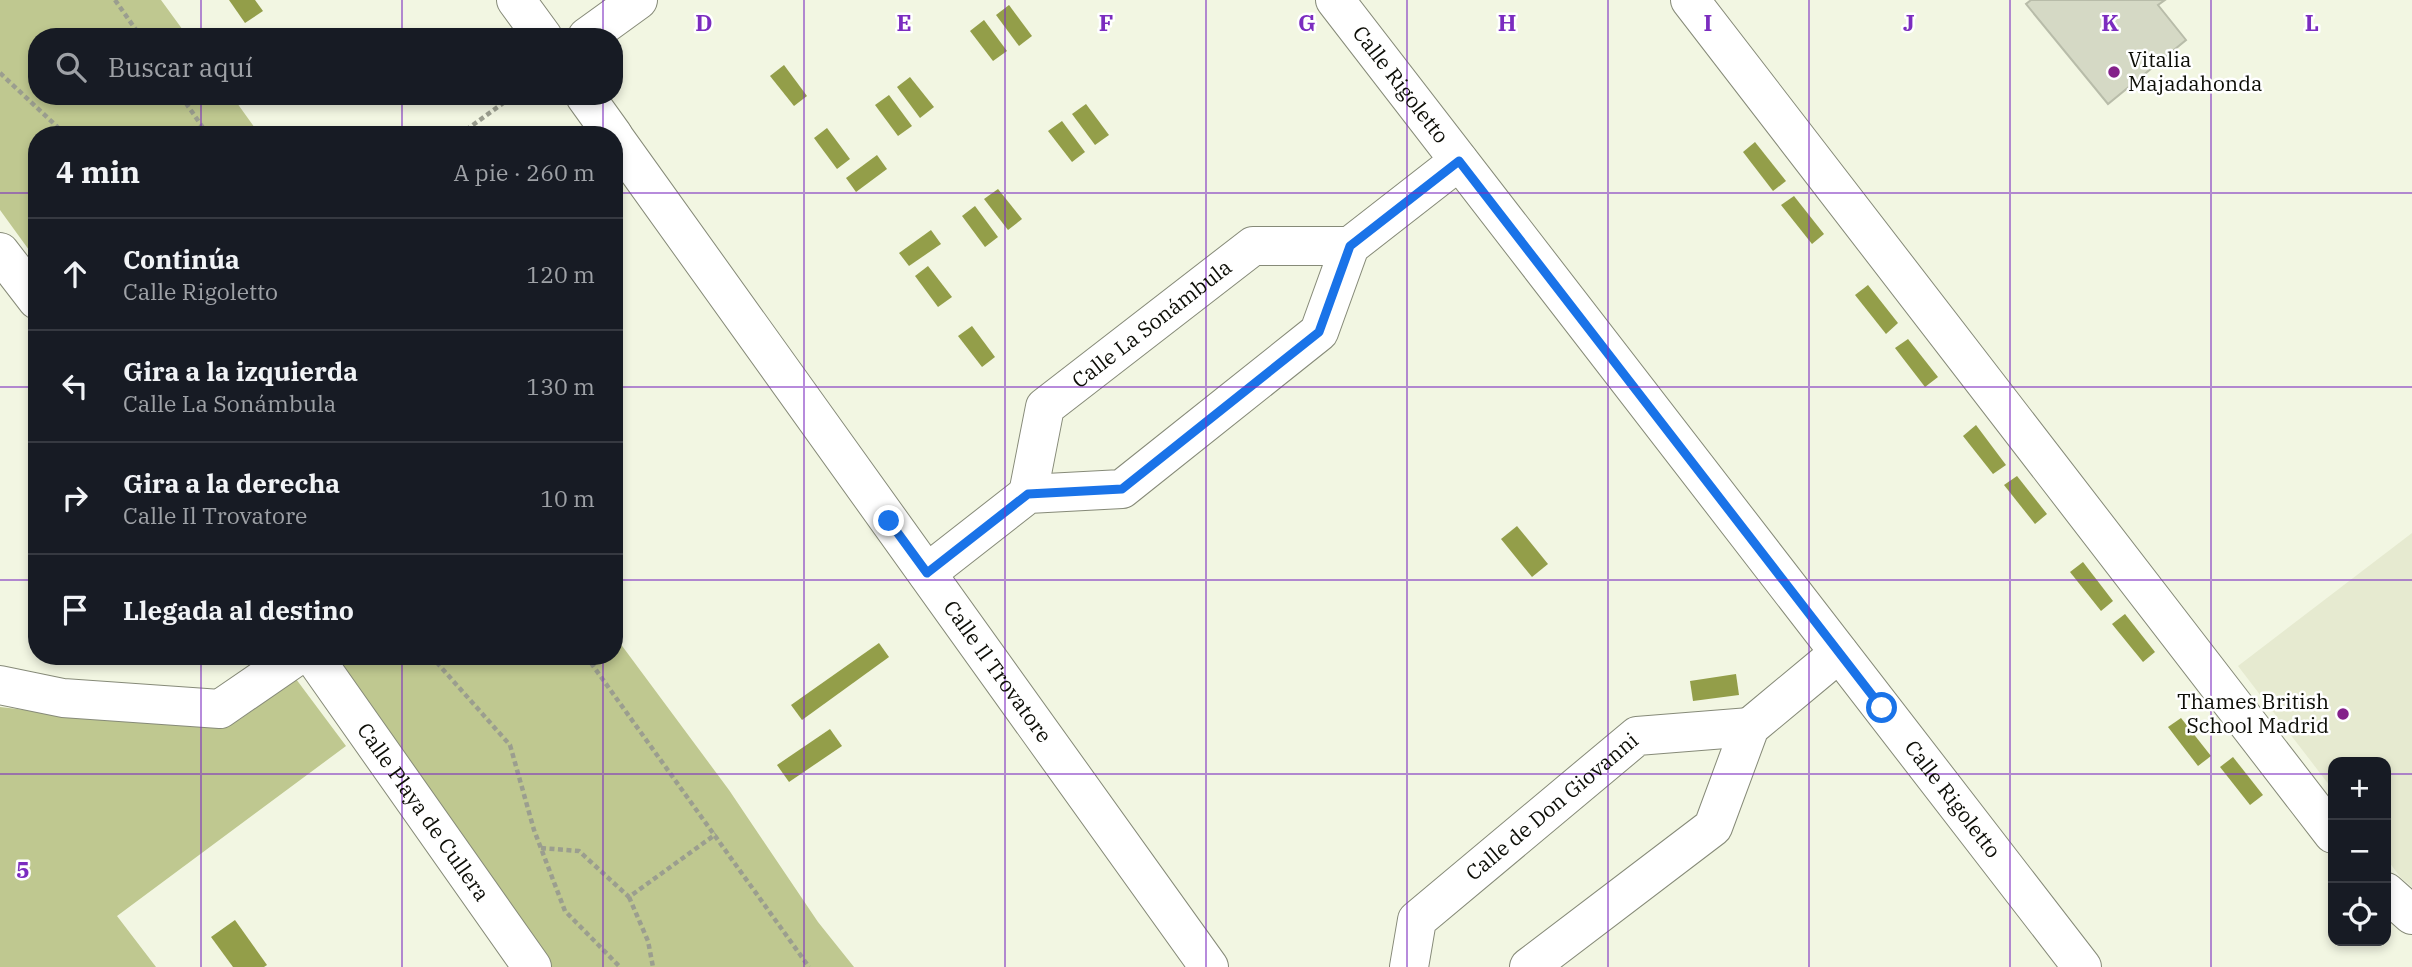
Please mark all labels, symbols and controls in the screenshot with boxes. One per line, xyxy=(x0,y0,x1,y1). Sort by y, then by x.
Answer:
text: D xyxy=(695,7,713,37)
text: E xyxy=(896,7,912,37)
text: F xyxy=(1099,7,1113,37)
text: G xyxy=(1298,7,1316,37)
text: H xyxy=(1498,7,1516,37)
text: I xyxy=(1704,7,1712,37)
text: J xyxy=(1903,7,1915,37)
text: K xyxy=(2101,7,2119,37)
text: L xyxy=(2305,7,2319,37)
street label: Calle Rigoletto xyxy=(1347,19,1456,149)
search box xyxy=(28,28,623,105)
place label: Vitalia Majadahonda xyxy=(2128,45,2262,97)
icon: search xyxy=(52,48,90,86)
text: Buscar aquí xyxy=(108,50,253,84)
marker: Vitalia Majadahonda xyxy=(2106,64,2122,80)
text: 4 min xyxy=(56,152,140,191)
text: A pie · 260 m xyxy=(453,157,595,187)
text: Continúa xyxy=(123,242,240,276)
street label: Calle La Sonámbula xyxy=(1066,253,1237,394)
icon: ahead xyxy=(56,255,94,293)
text: 120 m xyxy=(526,259,595,289)
text: Calle Rigoletto xyxy=(123,276,278,306)
text: Gira a la izquierda xyxy=(123,354,358,388)
icon: left xyxy=(56,367,94,405)
text: 130 m xyxy=(526,371,595,401)
text: Calle La Sonámbula xyxy=(123,388,336,418)
text: Gira a la derecha xyxy=(123,466,340,500)
icon: right xyxy=(56,479,94,517)
text: 10 m xyxy=(540,483,595,513)
text: Calle Il Trovatore xyxy=(123,500,307,530)
route end xyxy=(873,505,904,536)
icon: arrive xyxy=(56,591,94,629)
text: Llegada al destino xyxy=(123,593,354,627)
street label: Calle Il Trovatore xyxy=(938,595,1059,748)
place label: Thames British School Madrid xyxy=(2177,687,2329,739)
route start xyxy=(1866,692,1897,723)
marker: Thames British School Madrid xyxy=(2335,706,2351,722)
street label: Calle Playa de Cullera xyxy=(351,717,496,906)
street label: Calle de Don Giovanni xyxy=(1459,726,1644,886)
street label: Calle Rigoletto xyxy=(1899,734,2008,863)
map controls xyxy=(2328,757,2391,946)
button: + xyxy=(2328,757,2391,820)
button: − xyxy=(2328,820,2391,883)
text: 5 xyxy=(16,854,30,884)
button: locate xyxy=(2328,883,2391,946)

